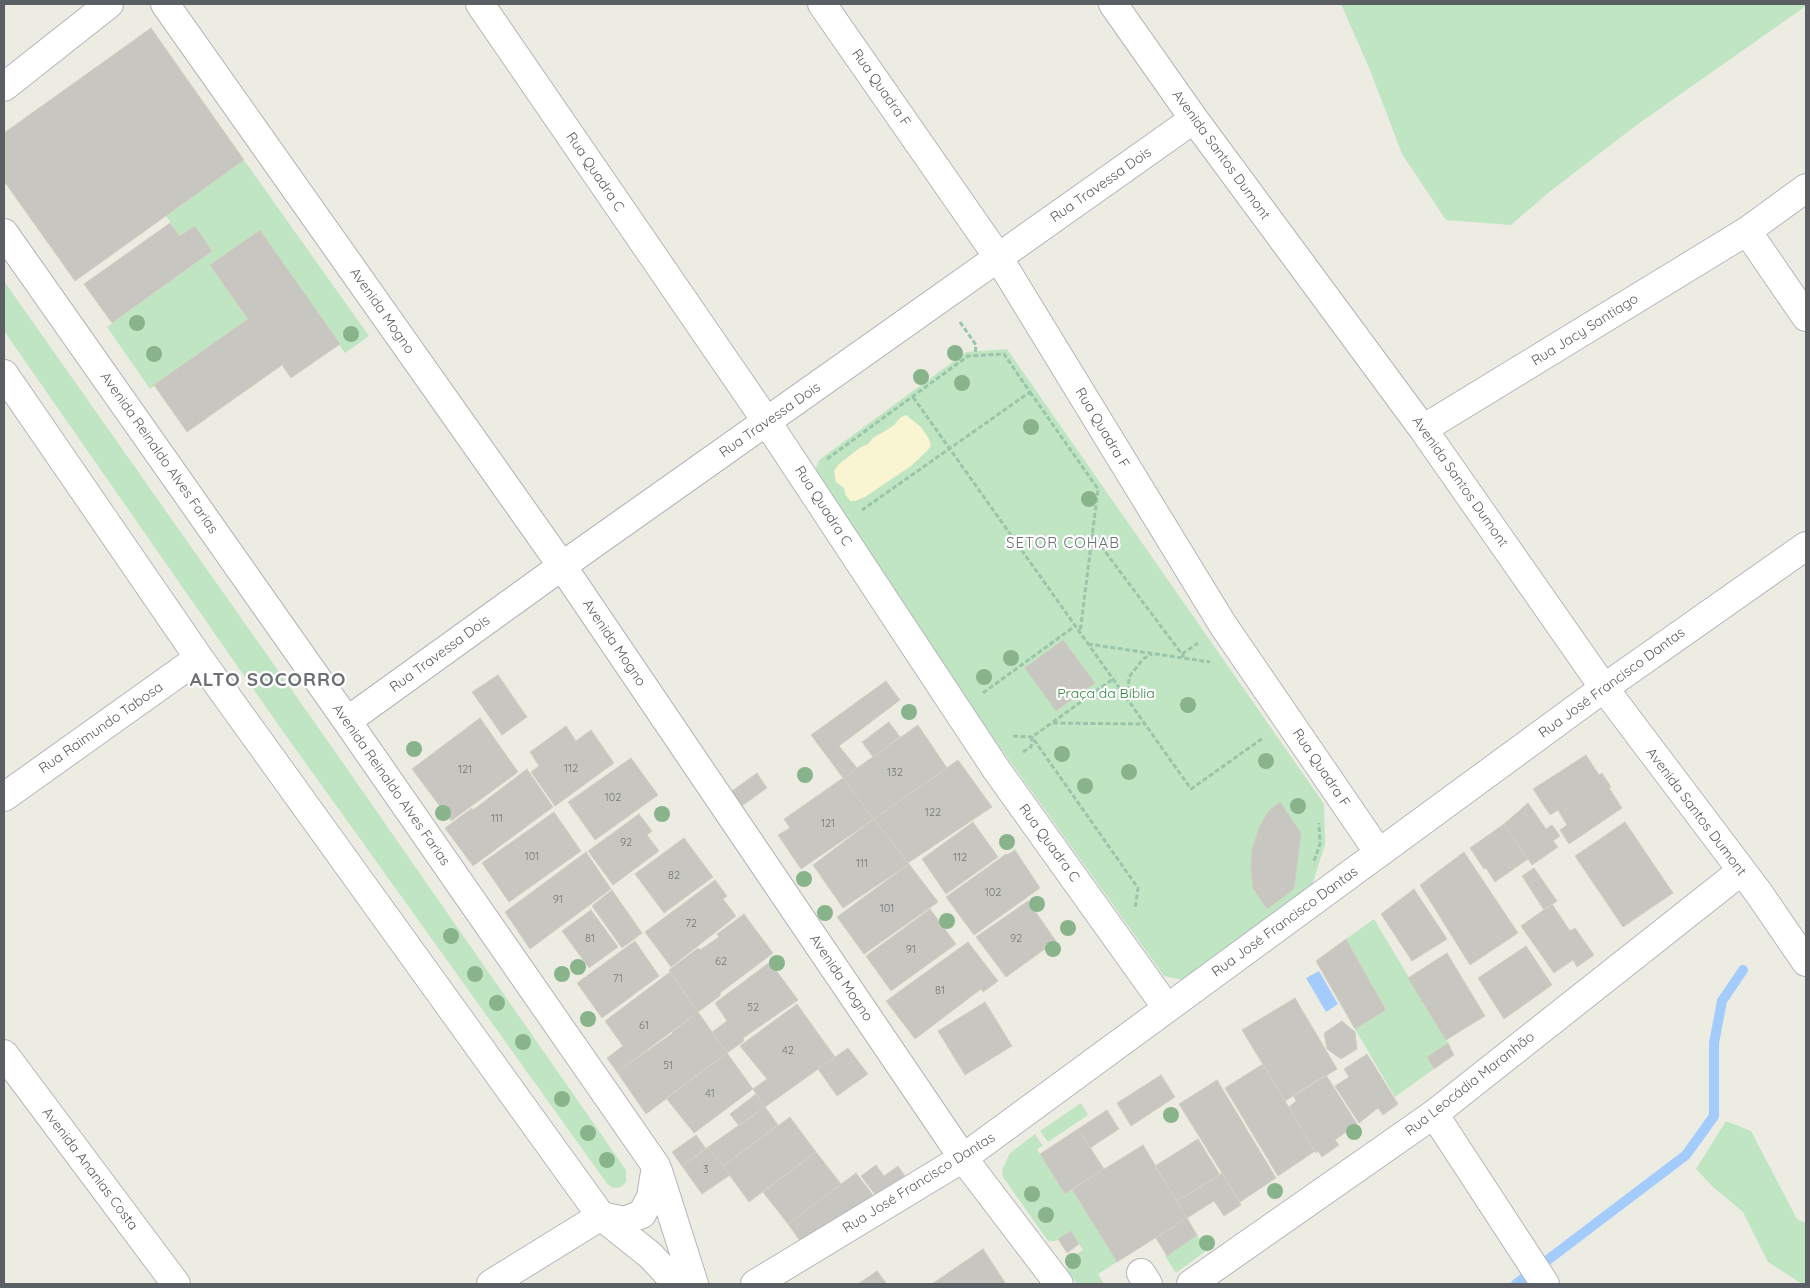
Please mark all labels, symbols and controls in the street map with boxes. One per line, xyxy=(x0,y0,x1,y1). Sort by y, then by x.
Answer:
street label: Rua Quadra F xyxy=(848,46,914,130)
street label: Avenida Santos Dumont xyxy=(1168,87,1274,223)
street label: Rua Quadra C xyxy=(562,129,628,215)
street label: Rua Travessa Dois xyxy=(1047,144,1155,226)
street label: Avenida Mogno xyxy=(346,265,418,357)
street label: Rua Jacy Santiago xyxy=(1529,290,1641,370)
street label: Avenida Reinaldo Alves Farias xyxy=(97,369,221,537)
street label: Rua Travessa Dois xyxy=(716,379,824,461)
street label: Rua Quadra F xyxy=(1071,385,1133,471)
street label: Avenida Santos Dumont xyxy=(1408,413,1512,551)
street label: Rua Quadra C xyxy=(791,463,855,549)
district label: SETOR COHAB xyxy=(1005,534,1121,552)
street label: Avenida Mogno xyxy=(579,596,649,690)
street label: Rua Travessa Dois xyxy=(387,612,493,696)
street label: Rua José Francisco Dantas xyxy=(1536,624,1688,742)
district label: ALTO SOCORRO xyxy=(188,669,348,691)
street label: Rua Raimundo Tabosa xyxy=(36,679,166,777)
park label: Praça da Bíblia xyxy=(1057,686,1155,702)
street label: Avenida Reinaldo Alves Farias xyxy=(329,701,453,869)
street label: Rua Quadra F xyxy=(1289,726,1353,810)
street label: Avenida Santos Dumont xyxy=(1642,745,1750,879)
house number: 112 xyxy=(564,762,578,776)
house number: 121 xyxy=(458,763,472,777)
house number: 132 xyxy=(887,766,903,780)
house number: 102 xyxy=(605,791,621,805)
street label: Rua Quadra C xyxy=(1015,801,1083,885)
house number: 122 xyxy=(925,806,941,820)
house number: 111 xyxy=(491,812,503,826)
house number: 121 xyxy=(821,817,835,831)
house number: 92 xyxy=(620,836,632,850)
house number: 101 xyxy=(525,850,539,864)
house number: 112 xyxy=(953,851,967,865)
house number: 111 xyxy=(856,857,868,871)
street label: Rua José Francisco Dantas xyxy=(1209,863,1361,981)
house number: 82 xyxy=(668,869,680,883)
house number: 102 xyxy=(985,886,1001,900)
house number: 91 xyxy=(553,893,563,907)
house number: 101 xyxy=(880,902,894,916)
house number: 72 xyxy=(685,917,697,931)
street label: Avenida Mogno xyxy=(806,931,876,1025)
house number: 81 xyxy=(585,932,595,946)
house number: 92 xyxy=(1010,932,1022,946)
house number: 91 xyxy=(906,943,916,957)
house number: 62 xyxy=(715,955,727,969)
house number: 71 xyxy=(613,972,623,986)
house number: 81 xyxy=(935,984,945,998)
house number: 52 xyxy=(747,1001,759,1015)
house number: 61 xyxy=(639,1019,649,1033)
street label: Rua Leocádia Maranhão xyxy=(1402,1028,1538,1140)
house number: 42 xyxy=(782,1044,794,1058)
house number: 51 xyxy=(663,1059,673,1073)
house number: 41 xyxy=(705,1087,715,1101)
street label: Avenida Ananias Costa xyxy=(39,1105,141,1233)
street label: Rua José Francisco Dantas xyxy=(840,1129,998,1237)
house number: 3 xyxy=(703,1163,709,1177)

